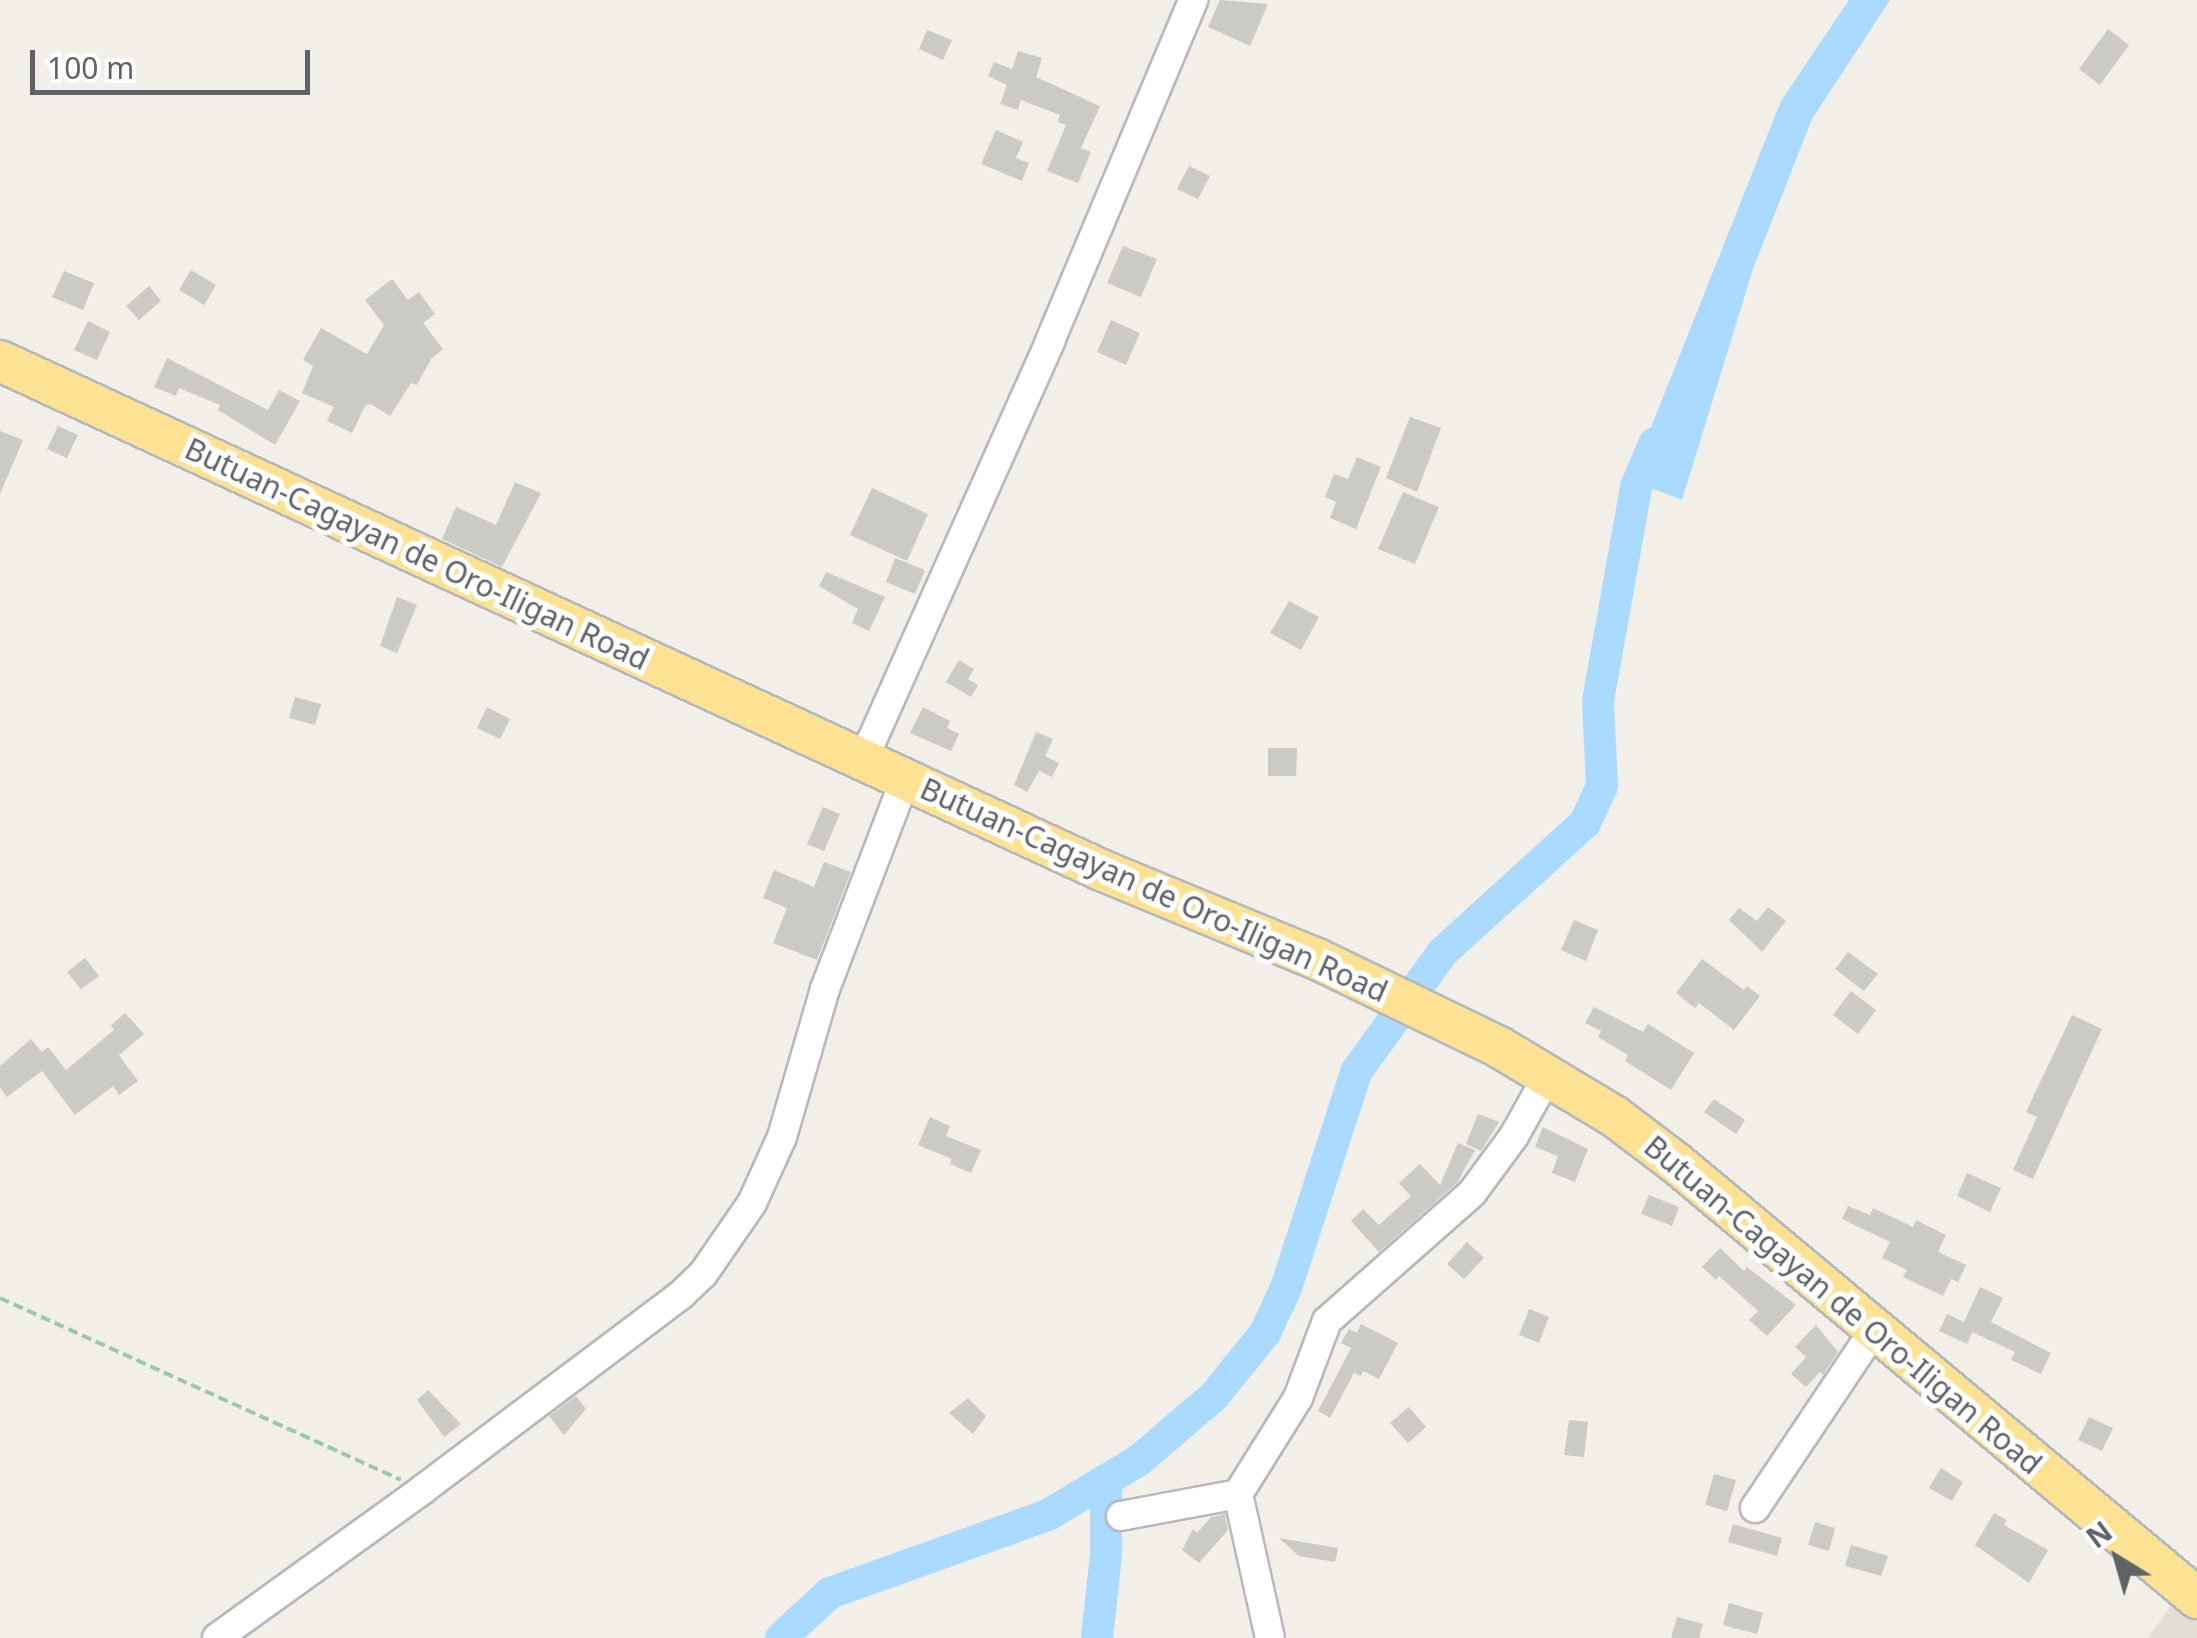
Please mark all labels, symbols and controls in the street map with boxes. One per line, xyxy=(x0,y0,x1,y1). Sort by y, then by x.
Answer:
scale bar xyxy=(35,30,315,92)
text: 100 m xyxy=(47,47,134,88)
street label: Butuan-Cagayan de Oro-Iligan Road xyxy=(179,430,655,678)
street label: Butuan-Cagayan de Oro-Iligan Road xyxy=(915,770,1393,1010)
street label: Butuan-Cagayan de Oro-Iligan Road xyxy=(1637,1128,2049,1482)
north arrow xyxy=(2067,1508,2167,1608)
text: N xyxy=(2078,1512,2119,1556)

